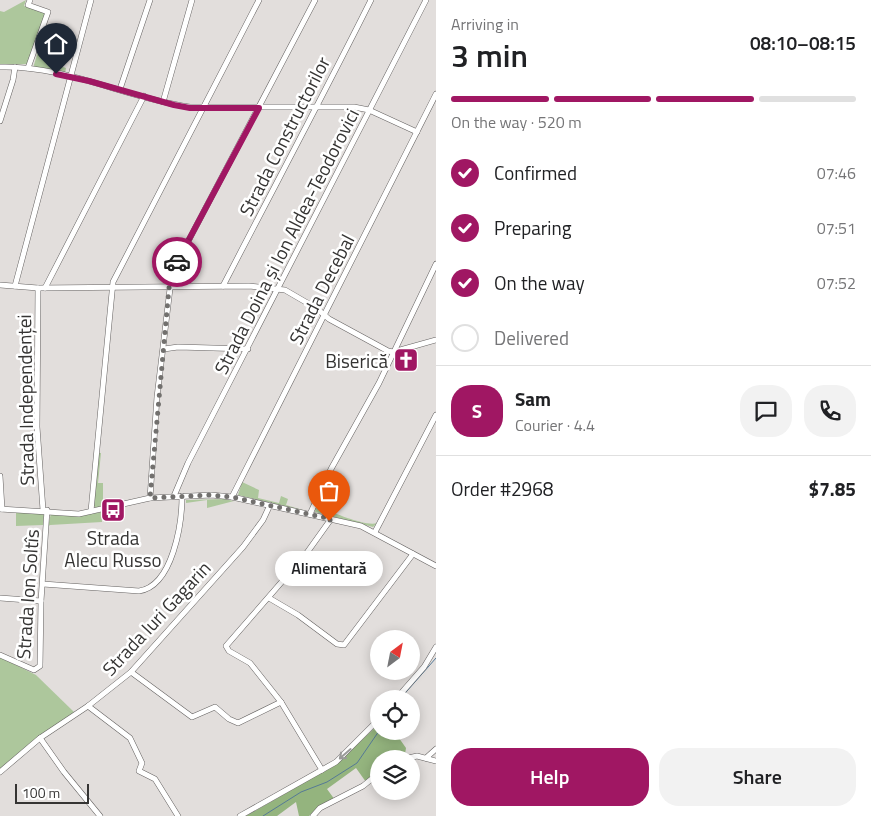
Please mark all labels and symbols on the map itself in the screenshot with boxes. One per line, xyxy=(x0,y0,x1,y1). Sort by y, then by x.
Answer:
pin xyxy=(35,23,77,74)
street label: Strada Constructorilor xyxy=(231,51,337,221)
street label: Strada Doina și Ion Aldea-Teodorovici xyxy=(206,103,366,379)
street label: Strada Decebal xyxy=(281,229,361,349)
courier xyxy=(152,237,202,287)
street label: Strada Independenței xyxy=(9,314,41,486)
place label: Biserică xyxy=(325,346,388,375)
church icon: Biserică xyxy=(393,347,419,373)
pin xyxy=(308,470,350,521)
bus stop icon: Strada Alecu Russo xyxy=(100,497,126,523)
place label: Strada Alecu Russo xyxy=(64,523,162,574)
street label: Strada Ion Soltîs xyxy=(8,528,46,660)
callout: Alimentară xyxy=(275,551,383,586)
street label: Strada Iuri Gagarin xyxy=(95,554,217,682)
north arrow xyxy=(370,630,420,680)
one-way arrow xyxy=(338,748,351,760)
scale bar xyxy=(15,781,89,804)

